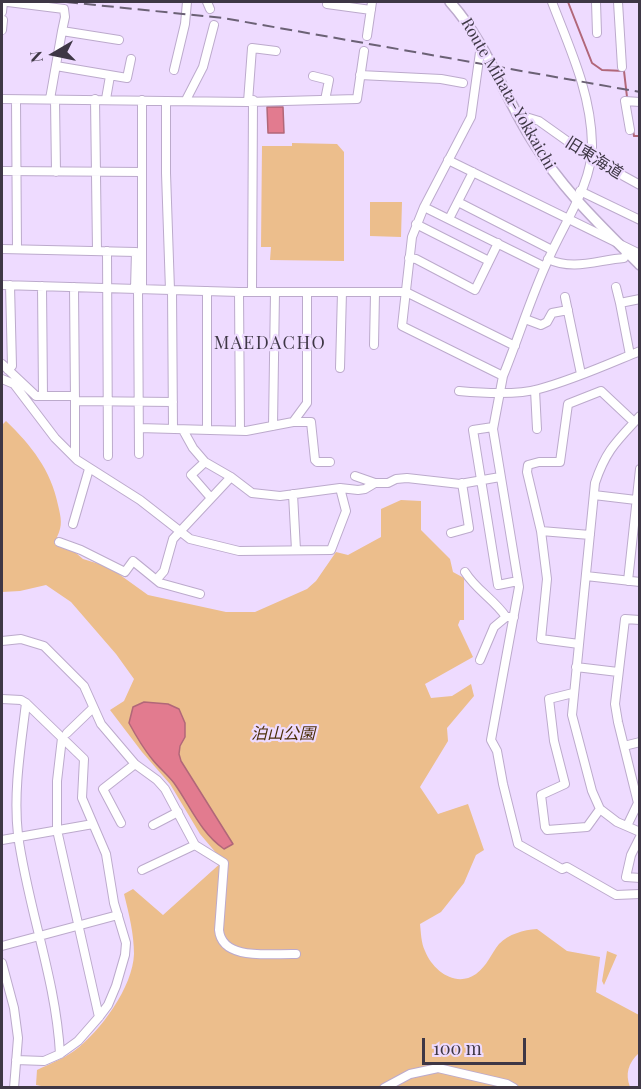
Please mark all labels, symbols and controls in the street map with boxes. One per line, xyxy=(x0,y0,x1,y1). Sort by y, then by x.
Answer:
street label: Route Mihata-Yokkaichi xyxy=(457,15,559,173)
north arrow xyxy=(24,24,84,84)
text: N xyxy=(24,50,47,64)
street label: 旧東海道 xyxy=(562,133,626,183)
district label: MAEDACHO xyxy=(214,332,326,354)
park label: 泊山公園 xyxy=(251,724,315,744)
scale bar xyxy=(425,1026,528,1064)
text: 100 m xyxy=(433,1036,482,1060)

